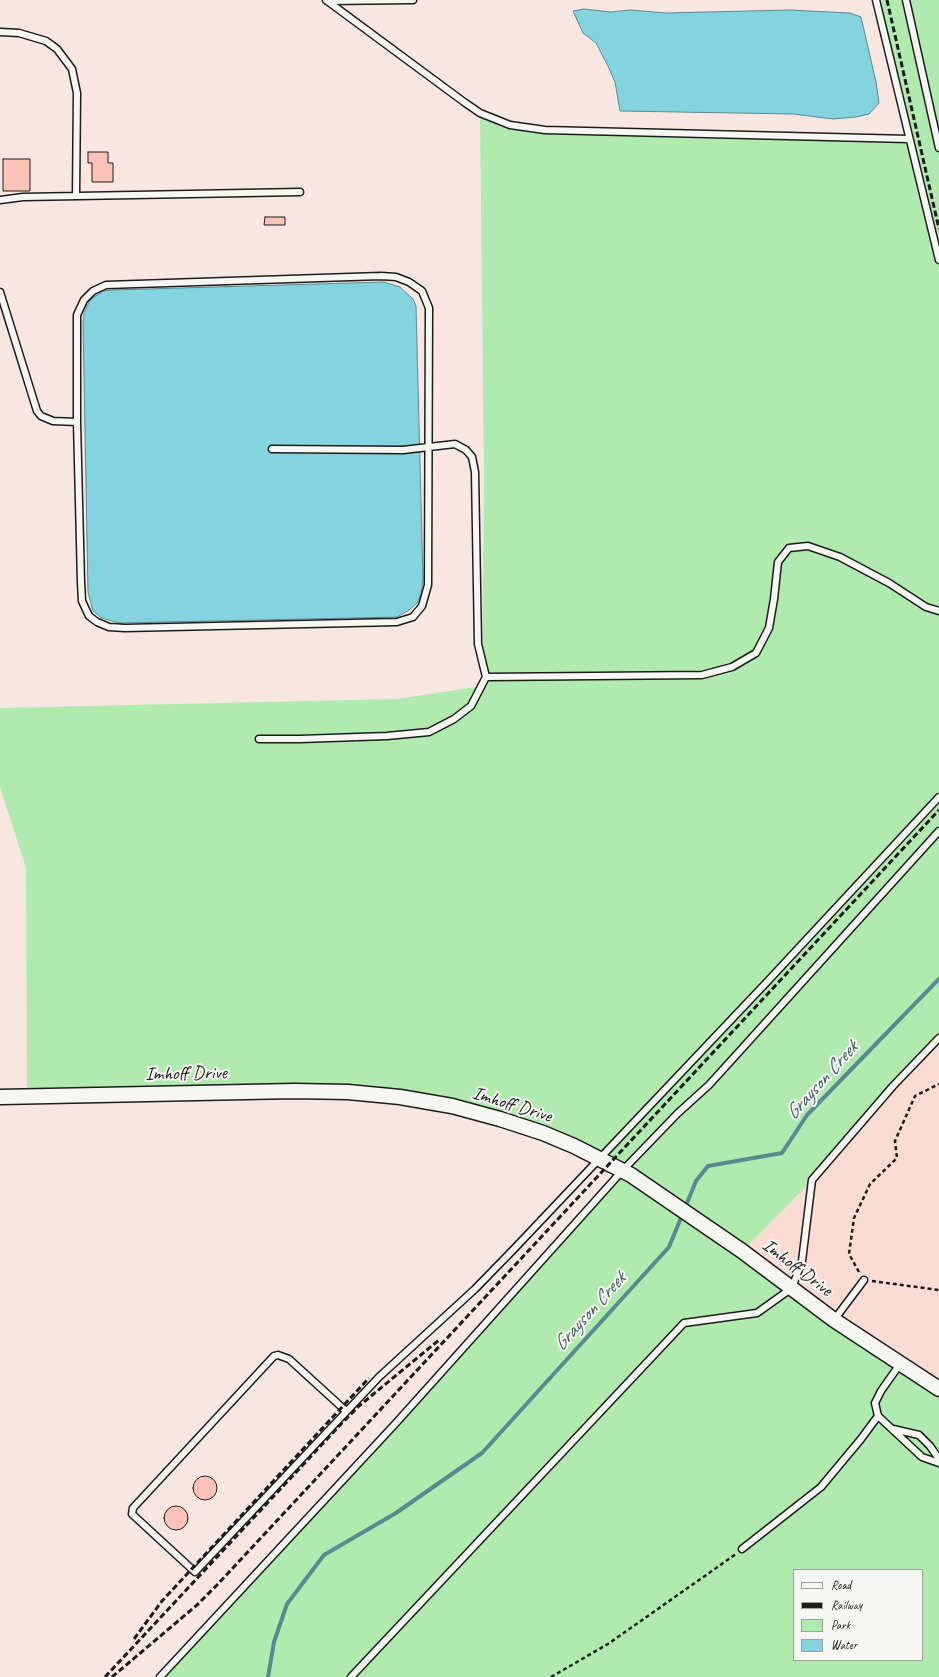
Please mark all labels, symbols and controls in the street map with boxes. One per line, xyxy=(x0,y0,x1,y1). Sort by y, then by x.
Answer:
water label: Grayson Creek xyxy=(781,1037,863,1125)
street label: Imhoff Drive xyxy=(145,1062,227,1086)
street label: Imhoff Drive xyxy=(470,1082,554,1128)
street label: Imhoff Drive xyxy=(757,1234,837,1302)
water label: Grayson Creek xyxy=(549,1268,631,1356)
legend xyxy=(793,1569,923,1661)
text: Road xyxy=(831,1577,851,1593)
text: Railway xyxy=(831,1597,862,1613)
text: Park xyxy=(831,1617,850,1633)
text: Water xyxy=(831,1637,857,1653)

